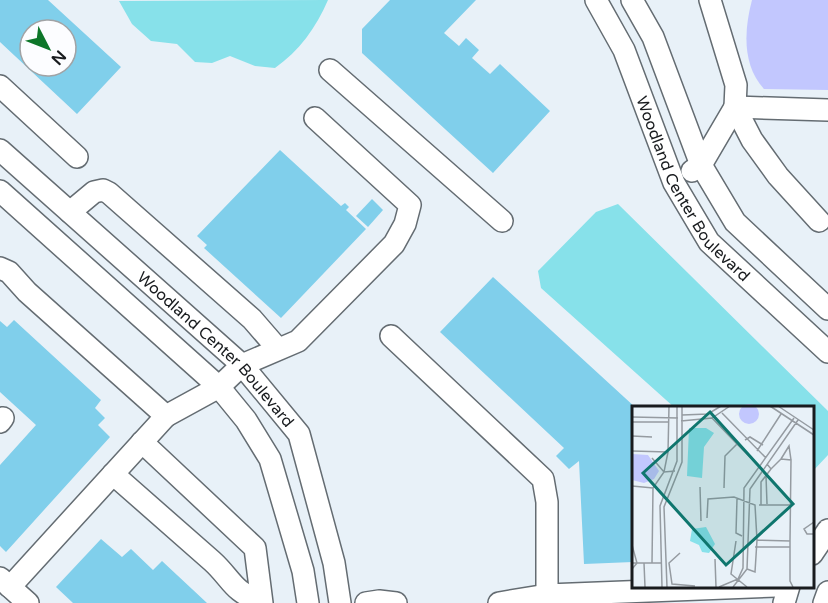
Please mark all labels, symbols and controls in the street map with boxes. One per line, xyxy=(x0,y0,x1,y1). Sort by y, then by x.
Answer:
north arrow xyxy=(18,18,78,78)
text: N xyxy=(47,46,70,69)
street label: Woodland Center Boulevard xyxy=(631,93,754,286)
street label: Woodland Center Boulevard xyxy=(133,268,298,432)
inset map xyxy=(632,406,813,588)

